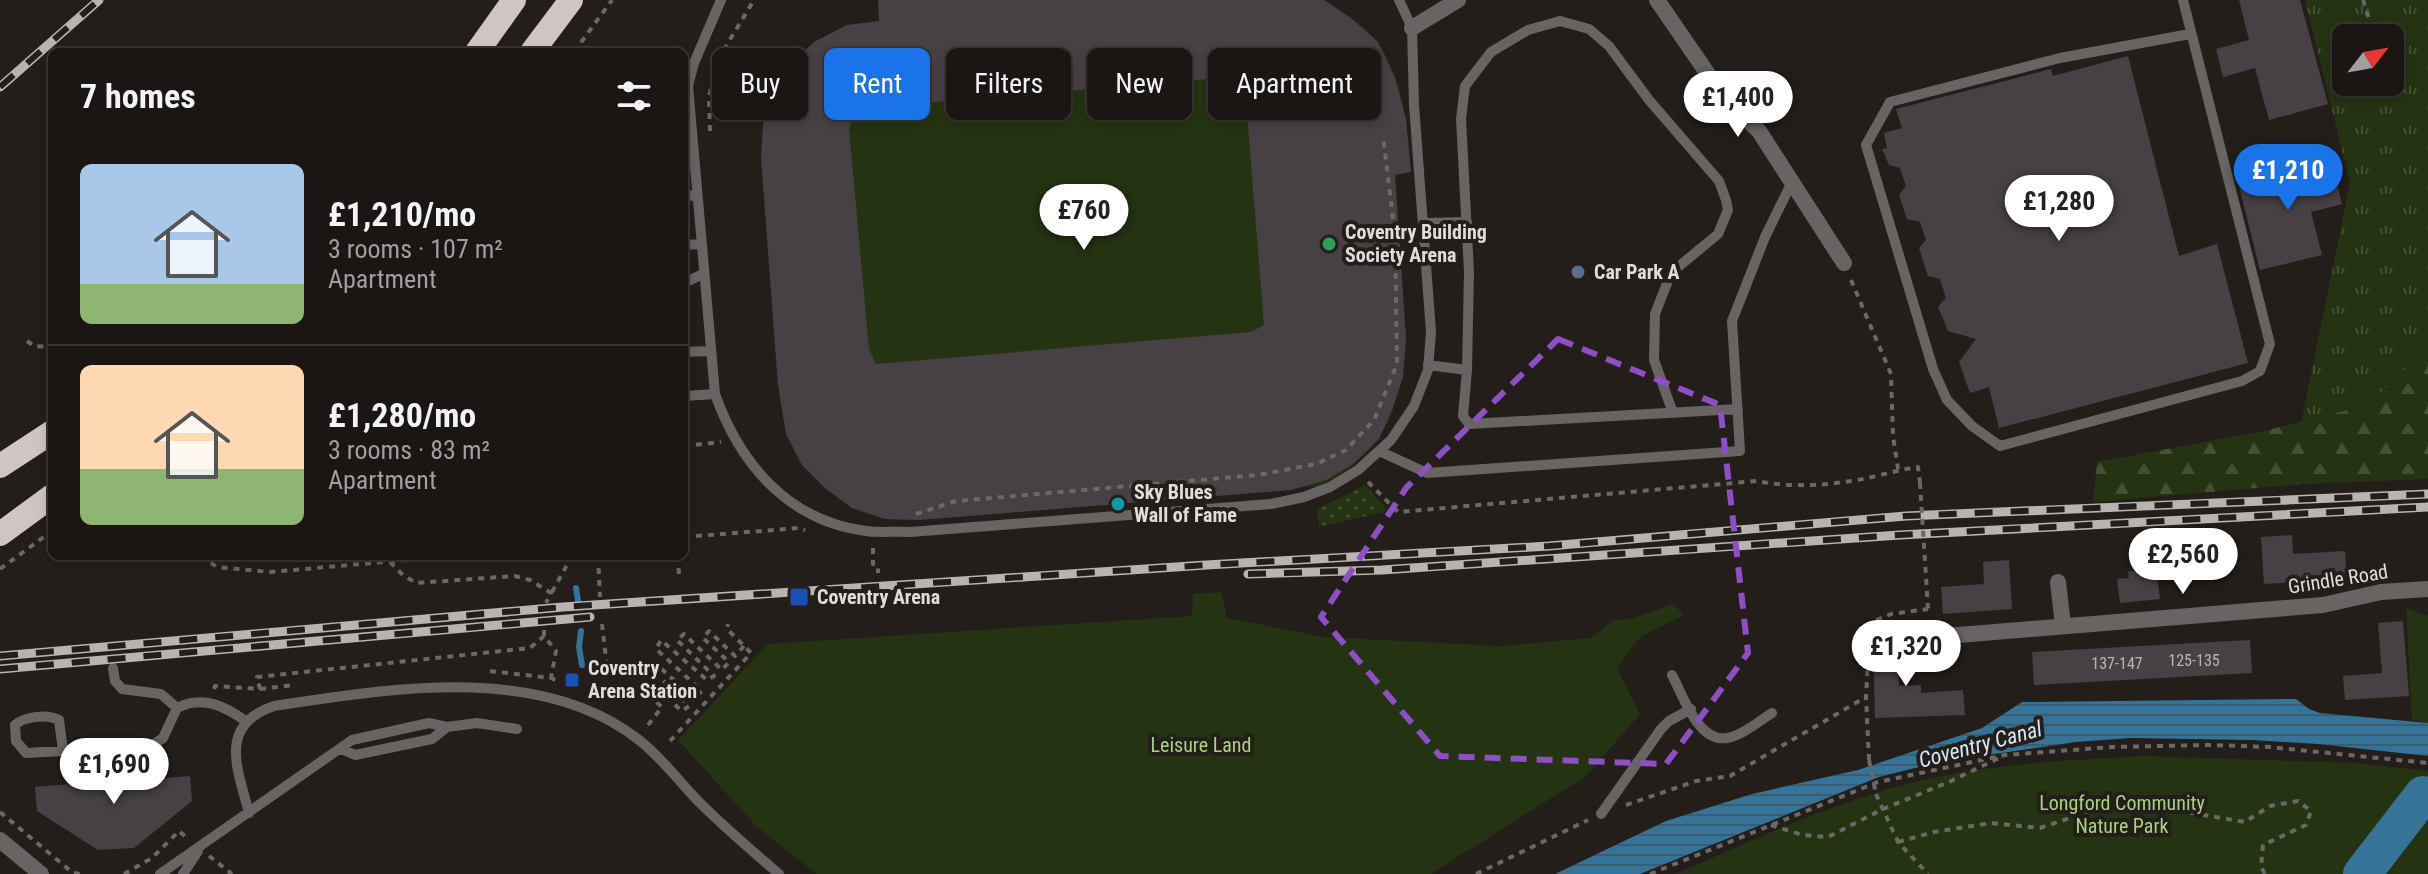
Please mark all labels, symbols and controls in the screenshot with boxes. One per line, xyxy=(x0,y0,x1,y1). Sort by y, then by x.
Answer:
north arrow xyxy=(2332,24,2404,96)
map controls xyxy=(2332,24,2404,96)
chip: Buy xyxy=(712,48,808,120)
chip: Rent xyxy=(824,48,930,120)
chip: Filters xyxy=(946,48,1071,120)
chip: New xyxy=(1087,48,1192,120)
chip: Apartment xyxy=(1208,48,1381,120)
pin: £1,400 xyxy=(1673,71,1803,139)
icon: filters xyxy=(612,74,656,118)
text: 7 homes xyxy=(80,76,196,116)
text: £1,400 xyxy=(1702,82,1774,112)
pin: £1,210 xyxy=(2223,144,2353,212)
text: £1,210 xyxy=(2252,155,2324,185)
pin: £1,280 xyxy=(1994,175,2124,243)
pin: £760 xyxy=(1037,184,1131,252)
text: £1,280 xyxy=(2023,186,2095,216)
text: £1,210/mo xyxy=(328,194,476,234)
text: £760 xyxy=(1057,195,1111,225)
icon: home xyxy=(144,196,240,292)
place label: Coventry Building Society Arena xyxy=(1345,220,1487,267)
text: 3 rooms · 107 m² xyxy=(328,234,503,264)
marker: Coventry Building Society Arena xyxy=(1320,235,1338,253)
place label: Car Park A xyxy=(1594,260,1680,284)
marker: Car Park A xyxy=(1569,263,1587,281)
text: Apartment xyxy=(328,264,437,294)
text: £1,280/mo xyxy=(328,395,476,435)
icon: home xyxy=(144,397,240,493)
text: 3 rooms · 83 m² xyxy=(328,435,490,465)
text: Apartment xyxy=(328,465,437,495)
place label: Sky Blues Wall of Fame xyxy=(1134,480,1237,527)
marker: Sky Blues Wall of Fame xyxy=(1109,495,1127,513)
pin: £2,560 xyxy=(2118,528,2248,596)
text: £2,560 xyxy=(2147,539,2219,569)
street label: Grindle Road xyxy=(2286,559,2390,599)
place label: Coventry Arena xyxy=(817,585,940,609)
marker: Coventry Arena xyxy=(788,586,810,608)
pin: £1,320 xyxy=(1841,620,1971,688)
text: £1,320 xyxy=(1870,631,1942,661)
house number: 125-135 xyxy=(2168,651,2220,670)
house number: 137-147 xyxy=(2091,654,2143,673)
place label: Coventry Arena Station xyxy=(588,656,697,703)
marker: Coventry Arena Station xyxy=(563,671,581,689)
water label: Coventry Canal xyxy=(1916,716,2046,773)
park label: Leisure Land xyxy=(1151,733,1251,757)
pin: £1,690 xyxy=(49,738,179,806)
text: £1,690 xyxy=(78,749,150,779)
park label: Longford Community Nature Park xyxy=(2039,791,2205,838)

